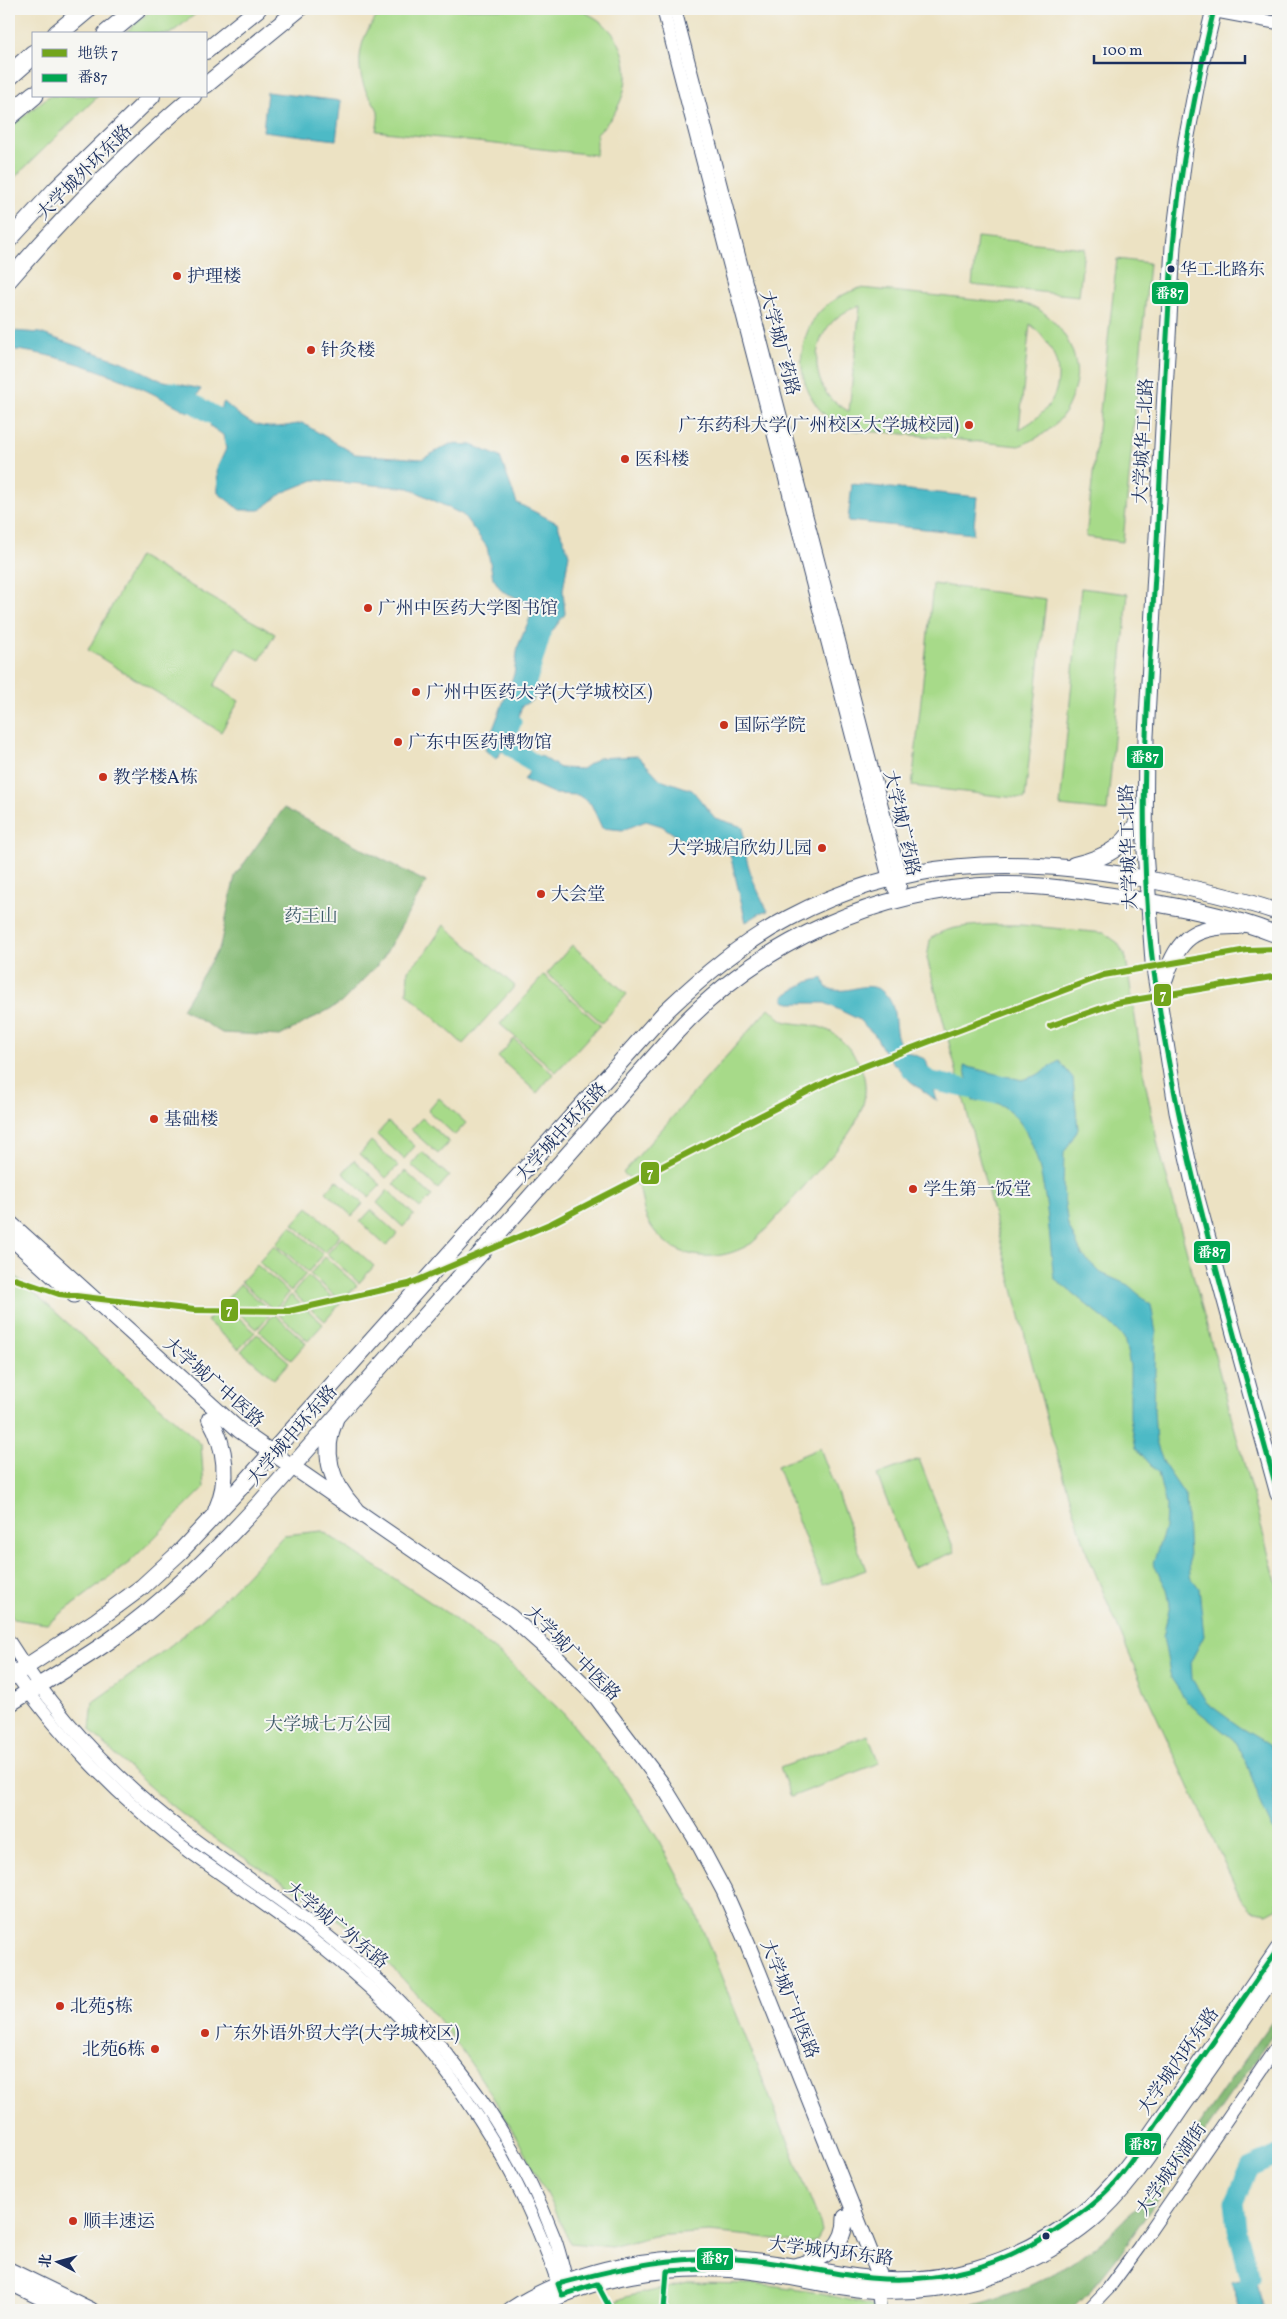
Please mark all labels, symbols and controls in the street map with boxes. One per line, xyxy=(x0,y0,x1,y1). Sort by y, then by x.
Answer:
legend xyxy=(32,32,208,98)
scale bar xyxy=(1094,32,1246,64)
text: 100 m xyxy=(1102,41,1142,62)
text: 地铁 7 xyxy=(78,44,118,65)
text: 番87 xyxy=(78,68,108,89)
street label: 大学城外环东路 xyxy=(32,120,138,226)
place label: 华工北路东 xyxy=(1180,259,1265,282)
marker: 华工北路东 xyxy=(1166,264,1176,274)
place label: 护理楼 xyxy=(187,265,241,290)
marker: 护理楼 xyxy=(171,270,183,282)
line badge: 番87 xyxy=(1151,281,1189,305)
text: 番87 xyxy=(1156,285,1184,304)
street label: 大学城广药路 xyxy=(753,288,805,399)
place label: 针灸楼 xyxy=(321,339,375,364)
marker: 针灸楼 xyxy=(305,344,317,356)
street label: 大学城华工北路 xyxy=(1129,378,1160,505)
place label: 广东药科大学(广州校区大学城校园) xyxy=(679,414,959,439)
marker: 广东药科大学(广州校区大学城校园) xyxy=(963,419,975,431)
place label: 医科楼 xyxy=(635,448,689,473)
marker: 医科楼 xyxy=(619,453,631,465)
place label: 广州中医药大学图书馆 xyxy=(378,597,558,622)
marker: 广州中医药大学图书馆 xyxy=(362,602,374,614)
place label: 广州中医药大学(大学城校区) xyxy=(426,681,652,706)
marker: 广州中医药大学(大学城校区) xyxy=(410,686,422,698)
place label: 国际学院 xyxy=(734,714,806,739)
marker: 国际学院 xyxy=(718,719,730,731)
place label: 广东中医药博物馆 xyxy=(408,731,552,756)
marker: 广东中医药博物馆 xyxy=(392,736,404,748)
line badge: 番87 xyxy=(1126,745,1164,769)
text: 番87 xyxy=(1131,749,1159,768)
place label: 教学楼A栋 xyxy=(113,766,198,791)
street label: 大学城广药路 xyxy=(876,768,925,879)
marker: 教学楼A栋 xyxy=(97,771,109,783)
street label: 大学城华工北路 xyxy=(1115,784,1144,910)
place label: 大学城启欣幼儿园 xyxy=(668,837,812,862)
marker: 大学城启欣幼儿园 xyxy=(816,842,828,854)
place label: 大会堂 xyxy=(551,883,605,908)
marker: 大会堂 xyxy=(535,888,547,900)
park label: 药王山 xyxy=(284,905,338,930)
line badge: 7 xyxy=(1153,983,1172,1007)
text: 7 xyxy=(1160,987,1167,1006)
street label: 大学城中环东路 xyxy=(511,1078,614,1188)
place label: 基础楼 xyxy=(164,1108,218,1133)
marker: 基础楼 xyxy=(148,1113,160,1125)
line badge: 7 xyxy=(640,1161,660,1185)
text: 7 xyxy=(647,1165,654,1184)
place label: 学生第一饭堂 xyxy=(923,1178,1031,1203)
marker: 学生第一饭堂 xyxy=(907,1183,919,1195)
line badge: 番87 xyxy=(1193,1240,1231,1264)
text: 番87 xyxy=(1198,1244,1226,1263)
line badge: 7 xyxy=(220,1298,239,1322)
text: 7 xyxy=(226,1302,233,1321)
street label: 大学城广中医路 xyxy=(157,1332,269,1434)
street label: 大学城中环东路 xyxy=(242,1380,344,1492)
street label: 大学城广中医路 xyxy=(519,1601,625,1707)
park label: 大学城七万公园 xyxy=(265,1713,391,1738)
street label: 大学城广外东路 xyxy=(279,1877,393,1976)
street label: 大学城广中医路 xyxy=(753,1936,824,2063)
place label: 北苑5栋 xyxy=(70,1995,133,2020)
marker: 北苑5栋 xyxy=(54,2000,66,2012)
street label: 大学城内环东路 xyxy=(1133,2003,1226,2121)
place label: 广东外语外贸大学(大学城校区) xyxy=(215,2022,459,2047)
marker: 广东外语外贸大学(大学城校区) xyxy=(199,2027,211,2039)
place label: 北苑6栋 xyxy=(82,2038,145,2063)
marker: 北苑6栋 xyxy=(149,2043,161,2055)
street label: 大学城环湖街 xyxy=(1131,2118,1213,2221)
line badge: 番87 xyxy=(1124,2132,1162,2156)
text: 番87 xyxy=(1129,2136,1157,2155)
place label: 顺丰速运 xyxy=(83,2210,155,2235)
marker: 顺丰速运 xyxy=(67,2215,79,2227)
unlabelled marker xyxy=(1041,2231,1051,2241)
street label: 大学城内环东路 xyxy=(767,2232,895,2273)
north arrow xyxy=(32,2236,82,2286)
line badge: 番87 xyxy=(696,2247,734,2271)
text: 番87 xyxy=(701,2250,729,2269)
text: 北 xyxy=(36,2253,57,2269)

